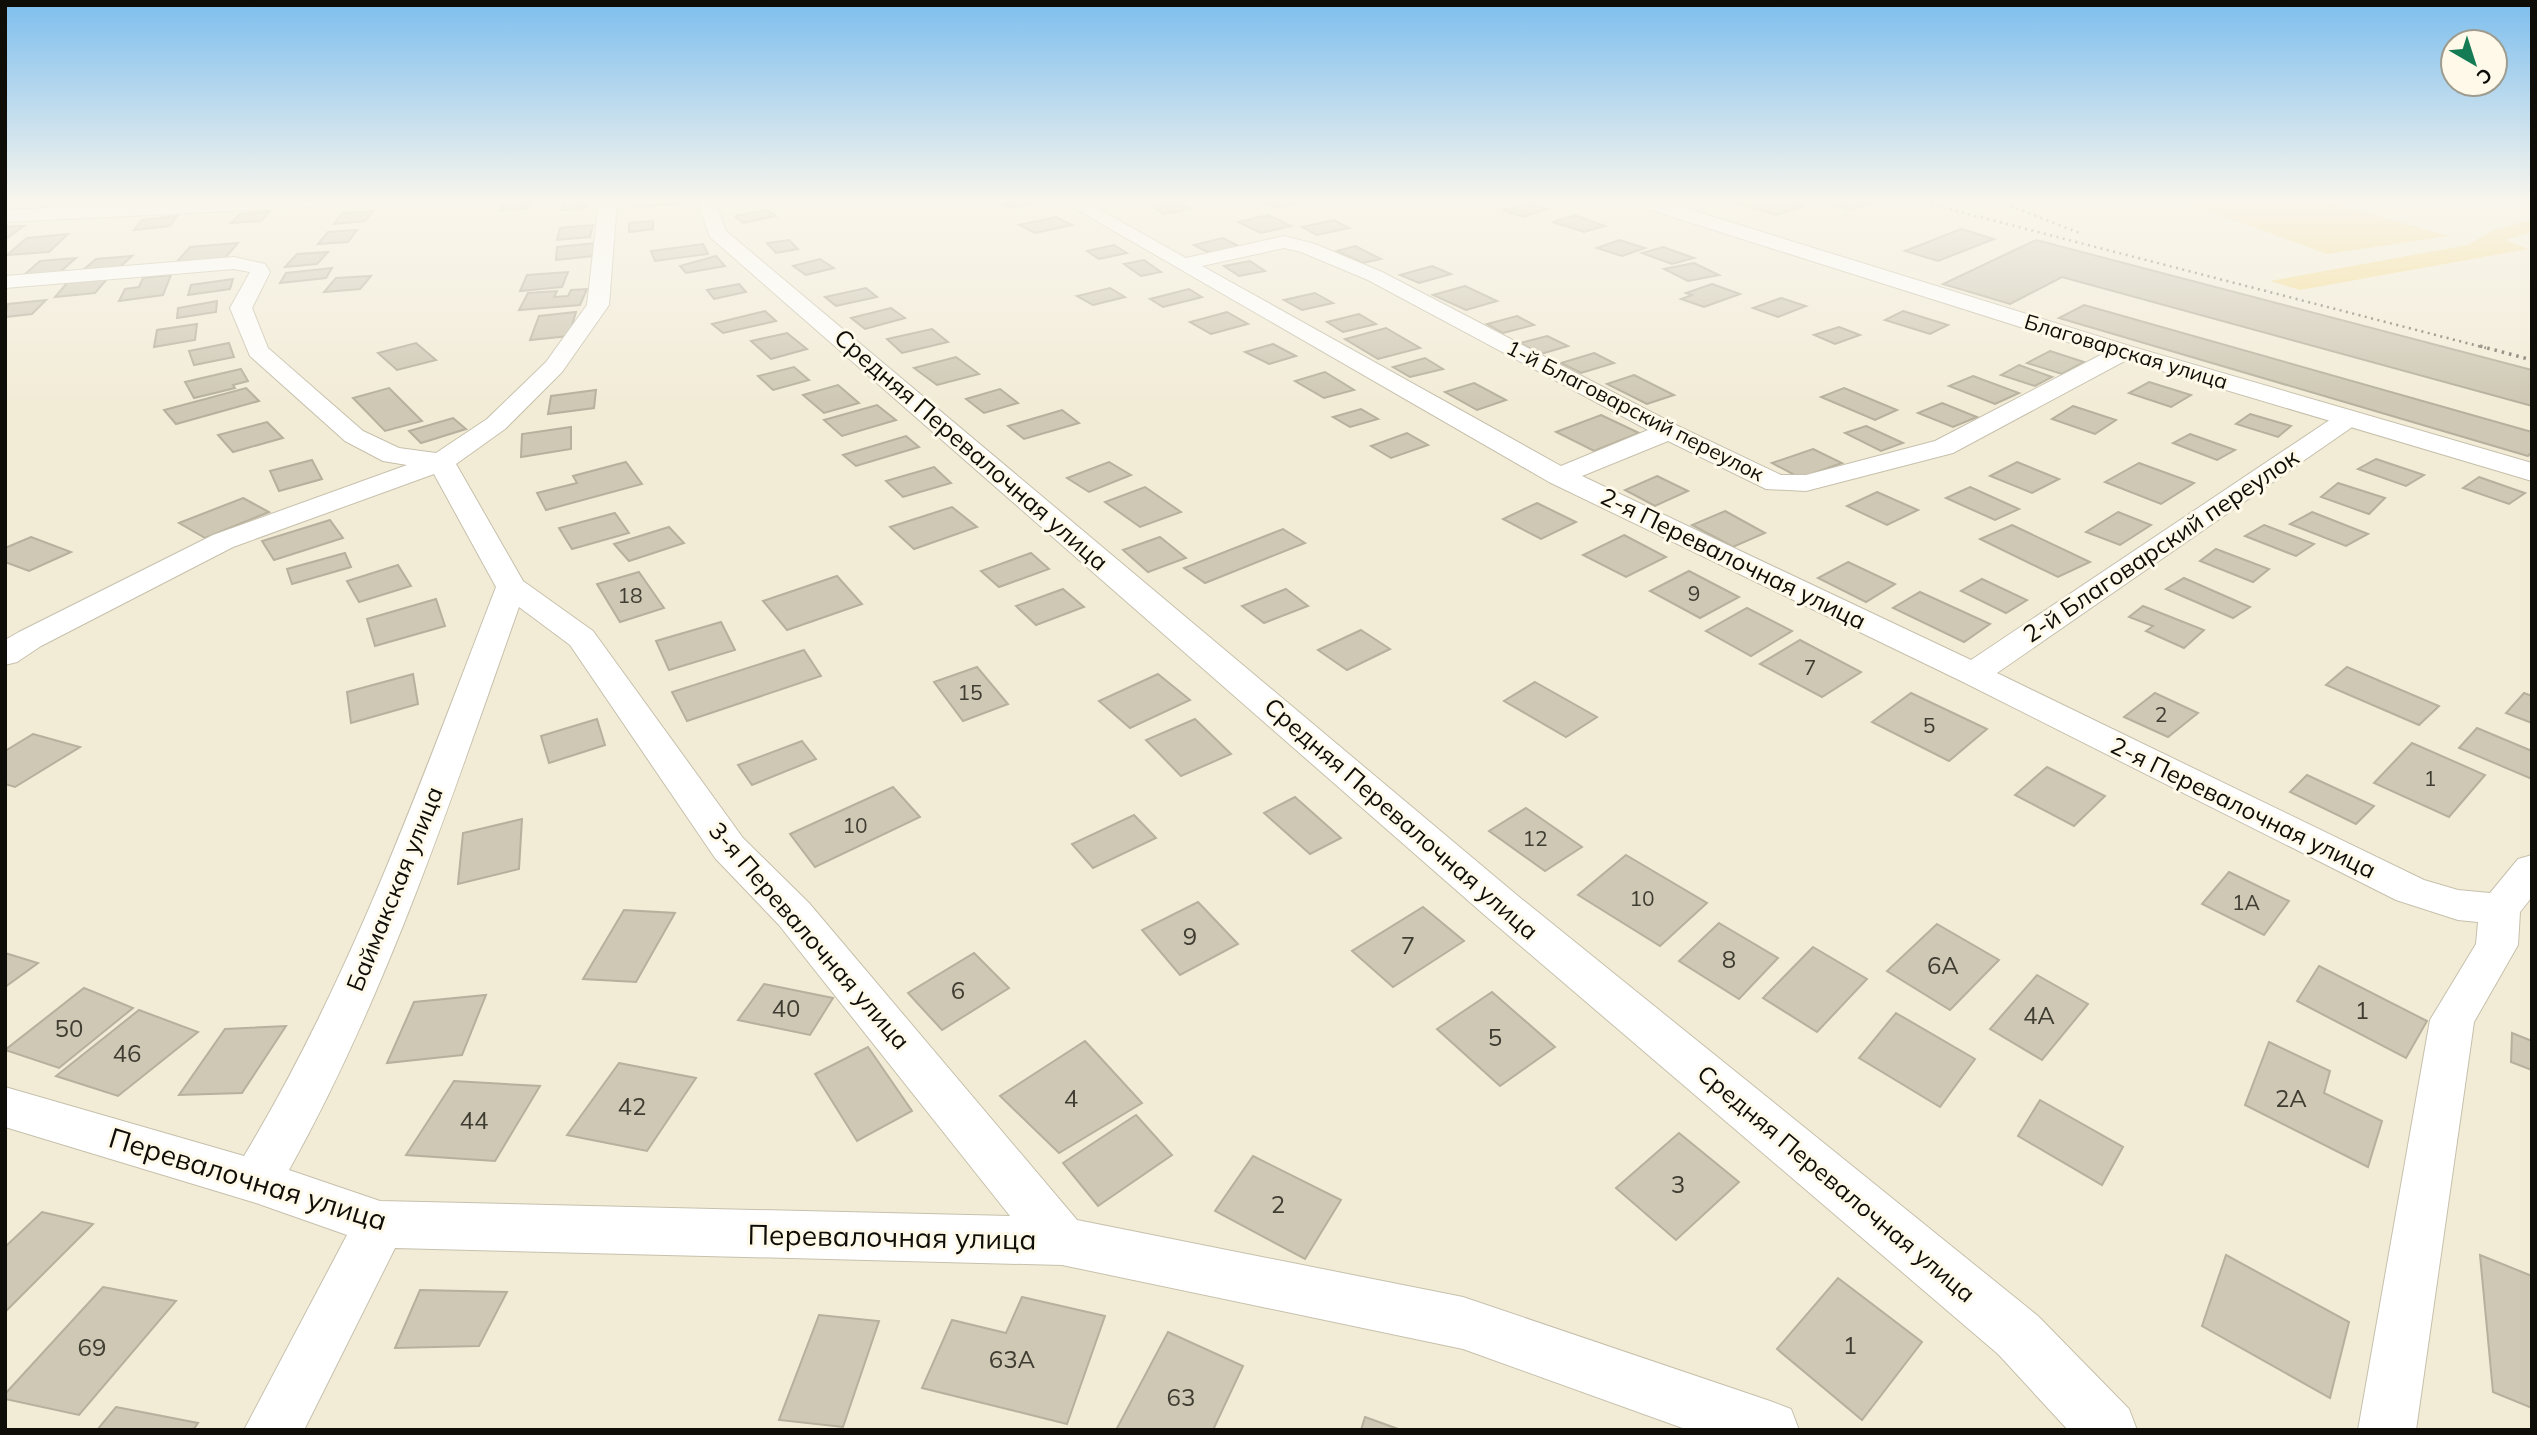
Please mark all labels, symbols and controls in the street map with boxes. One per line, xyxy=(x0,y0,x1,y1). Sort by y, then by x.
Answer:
north arrow xyxy=(2439,28,2509,98)
text: С xyxy=(2472,63,2497,90)
street label: Благоварская улица xyxy=(2022,308,2231,394)
street label: Средняя Перевалочная улица xyxy=(828,322,1115,577)
street label: 1-й Благоварский переулок xyxy=(1503,334,1769,487)
street label: 2-й Благоварский переулок xyxy=(2017,442,2304,649)
street label: 2-я Перевалочная улица xyxy=(1596,481,1871,636)
house number: 9 xyxy=(1688,580,1700,606)
house number: 18 xyxy=(617,582,643,608)
house number: 7 xyxy=(1804,654,1816,680)
house number: 15 xyxy=(957,679,983,705)
street label: Средняя Перевалочная улица xyxy=(1258,691,1545,946)
house number: 2 xyxy=(2155,701,2167,727)
house number: 5 xyxy=(1923,712,1935,738)
street label: 2-я Перевалочная улица xyxy=(2106,730,2381,885)
house number: 1 xyxy=(2424,765,2436,791)
street label: Баймакская улица xyxy=(339,782,449,995)
house number: 10 xyxy=(842,812,868,838)
street label: 3-я Перевалочная улица xyxy=(703,815,917,1055)
house number: 12 xyxy=(1522,825,1548,851)
house number: 10 xyxy=(1629,885,1655,911)
house number: 1А xyxy=(2232,889,2261,915)
house number: 9 xyxy=(1183,921,1197,951)
house number: 7 xyxy=(1401,930,1415,960)
house number: 8 xyxy=(1722,944,1736,974)
house number: 6А xyxy=(1927,950,1959,980)
house number: 6 xyxy=(951,975,965,1005)
house number: 40 xyxy=(772,993,800,1023)
house number: 1 xyxy=(2355,995,2369,1025)
house number: 4А xyxy=(2023,1000,2055,1030)
house number: 50 xyxy=(55,1013,83,1043)
house number: 5 xyxy=(1488,1022,1502,1052)
house number: 46 xyxy=(113,1038,141,1068)
street label: Средняя Перевалочная улица xyxy=(1692,1058,1982,1308)
house number: 4 xyxy=(1064,1083,1078,1113)
house number: 2А xyxy=(2275,1083,2307,1113)
house number: 42 xyxy=(618,1091,646,1121)
house number: 44 xyxy=(460,1105,488,1135)
street label: Перевалочная улица xyxy=(105,1120,391,1237)
house number: 3 xyxy=(1671,1169,1685,1199)
house number: 2 xyxy=(1271,1189,1285,1219)
street label: Перевалочная улица xyxy=(747,1216,1037,1257)
house number: 1 xyxy=(1843,1330,1857,1360)
house number: 69 xyxy=(78,1332,106,1362)
house number: 63А xyxy=(989,1344,1036,1374)
house number: 63 xyxy=(1167,1382,1195,1412)

